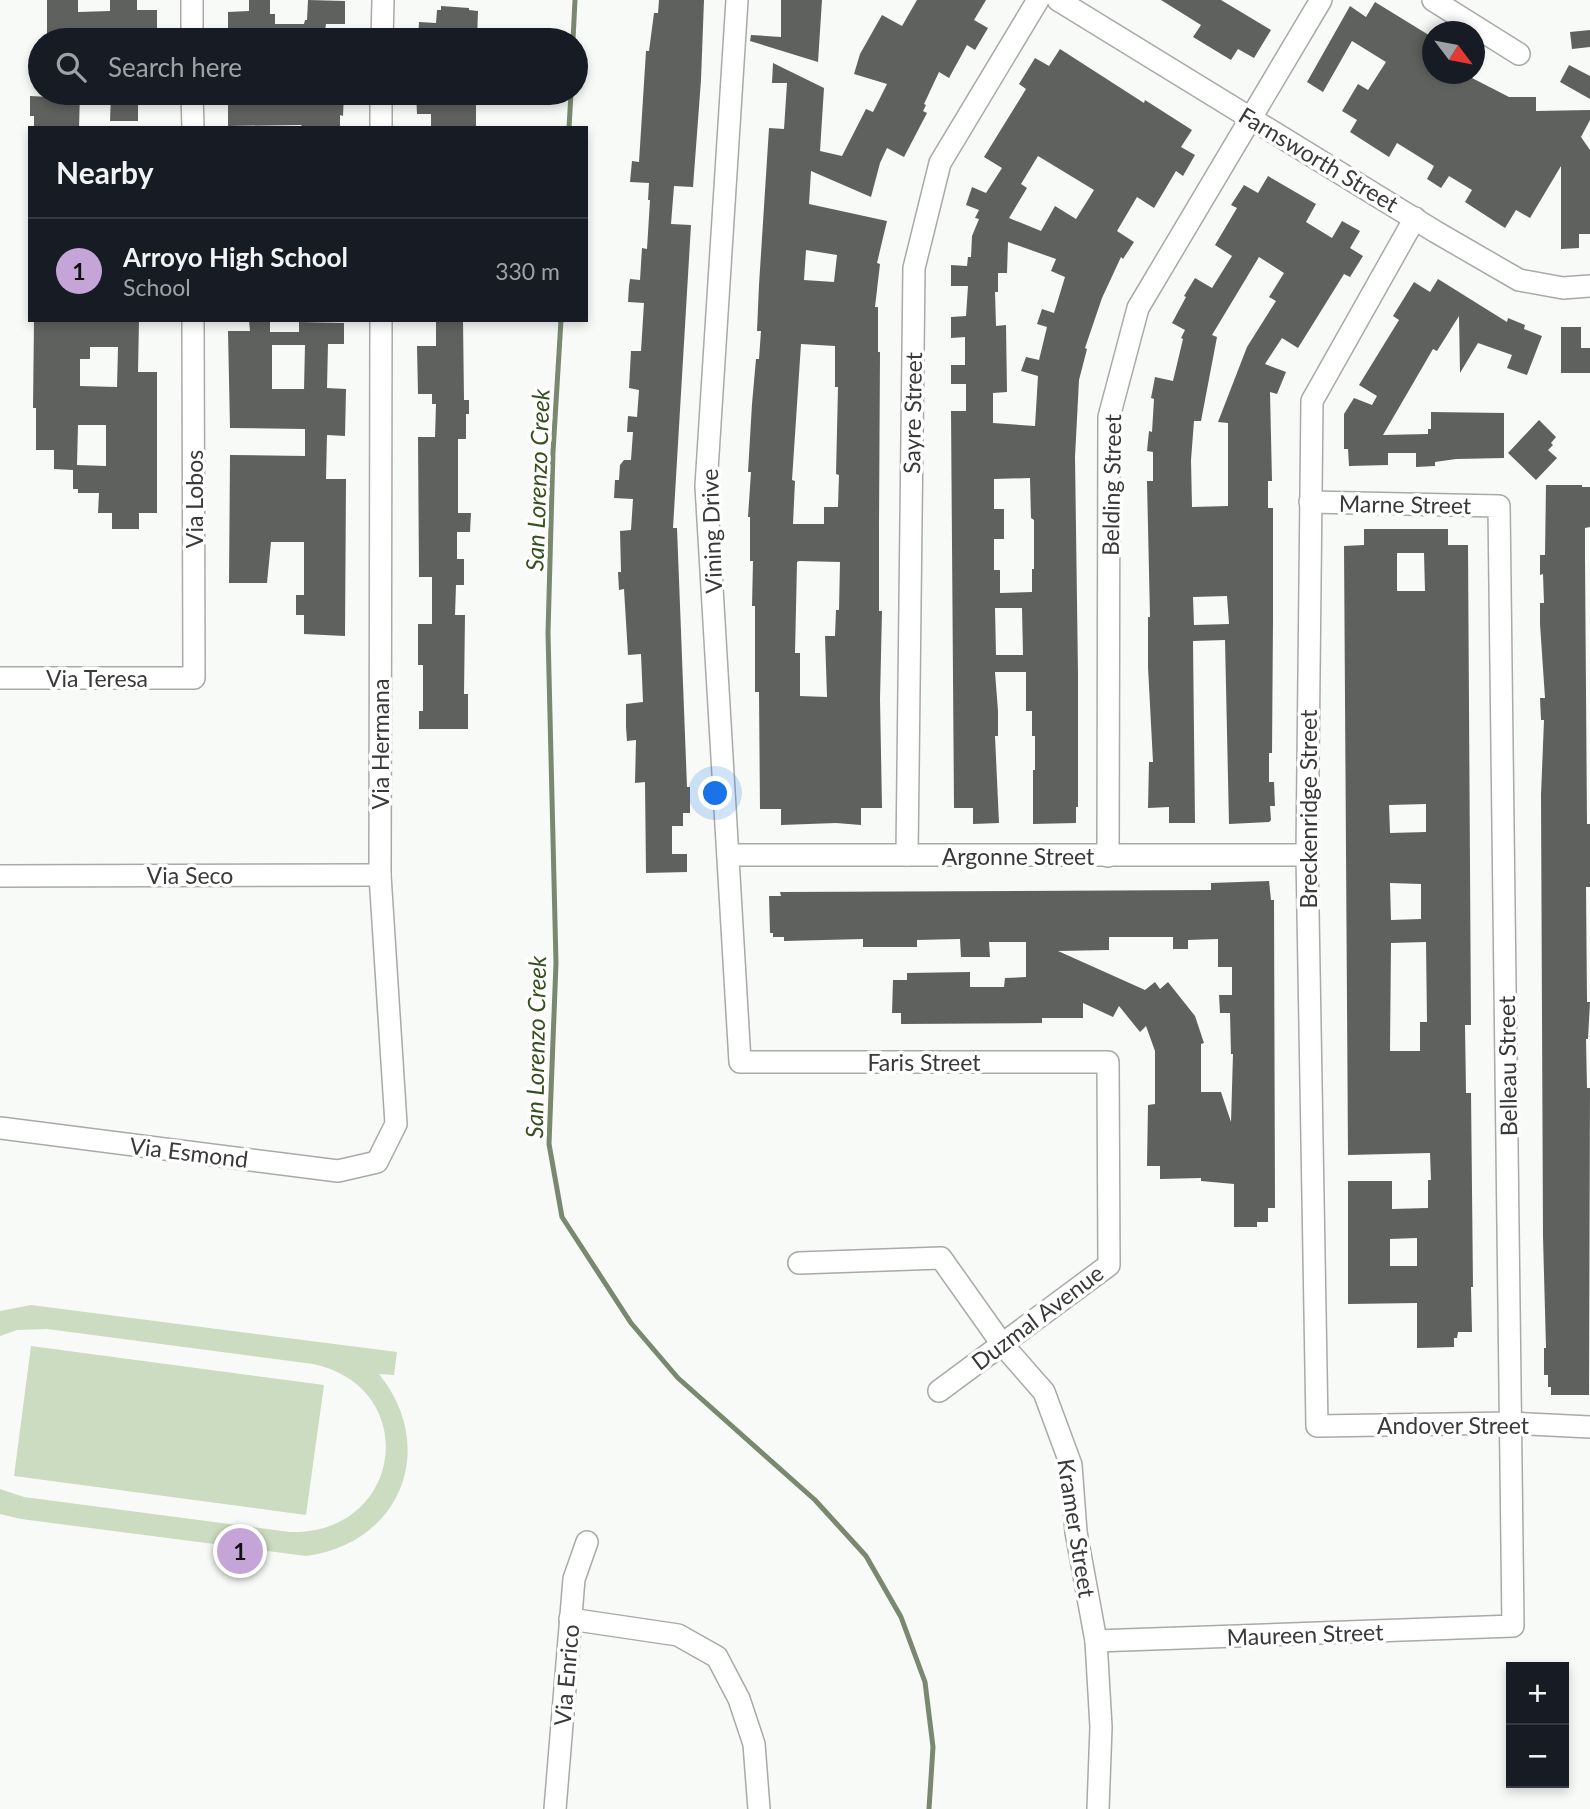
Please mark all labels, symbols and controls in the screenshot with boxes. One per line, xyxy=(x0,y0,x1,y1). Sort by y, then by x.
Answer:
north arrow xyxy=(1422,21,1485,84)
search box xyxy=(28,28,588,105)
icon: search xyxy=(52,48,90,86)
text: Search here xyxy=(108,51,242,83)
street label: Farnsworth Street xyxy=(1234,100,1404,218)
text: Nearby xyxy=(56,154,154,190)
text: Arroyo High School xyxy=(123,241,348,273)
text: 1 xyxy=(72,257,86,285)
text: 330 m xyxy=(495,257,560,285)
text: School xyxy=(123,273,191,301)
street label: Sayre Street xyxy=(897,351,927,474)
water label: San Lorenzo Creek xyxy=(519,388,555,572)
street label: Belding Street xyxy=(1096,413,1126,556)
street label: Via Lobos xyxy=(180,450,208,548)
street label: Vining Drive xyxy=(695,468,727,594)
street label: Marne Street xyxy=(1339,489,1472,519)
street label: Via Teresa xyxy=(46,664,148,692)
street label: Via Hermana xyxy=(366,679,394,809)
street label: Breckenridge Street xyxy=(1294,709,1322,908)
your location xyxy=(698,776,732,810)
street label: Argonne Street xyxy=(942,842,1095,870)
street label: Via Seco xyxy=(147,861,233,889)
water label: San Lorenzo Creek xyxy=(519,955,551,1139)
street label: Belleau Street xyxy=(1492,995,1522,1137)
street label: Faris Street xyxy=(867,1048,981,1076)
street label: Via Esmond xyxy=(128,1131,250,1173)
street label: Duzmal Avenue xyxy=(966,1258,1108,1376)
street label: Andover Street xyxy=(1377,1411,1530,1439)
street label: Kramer Street xyxy=(1052,1457,1102,1600)
pin: 1 xyxy=(217,1525,263,1577)
street label: Maureen Street xyxy=(1226,1617,1385,1651)
street label: Via Enrico xyxy=(548,1623,584,1727)
map controls xyxy=(1506,1662,1569,1788)
button: + xyxy=(1506,1662,1569,1725)
button: − xyxy=(1506,1725,1569,1788)

